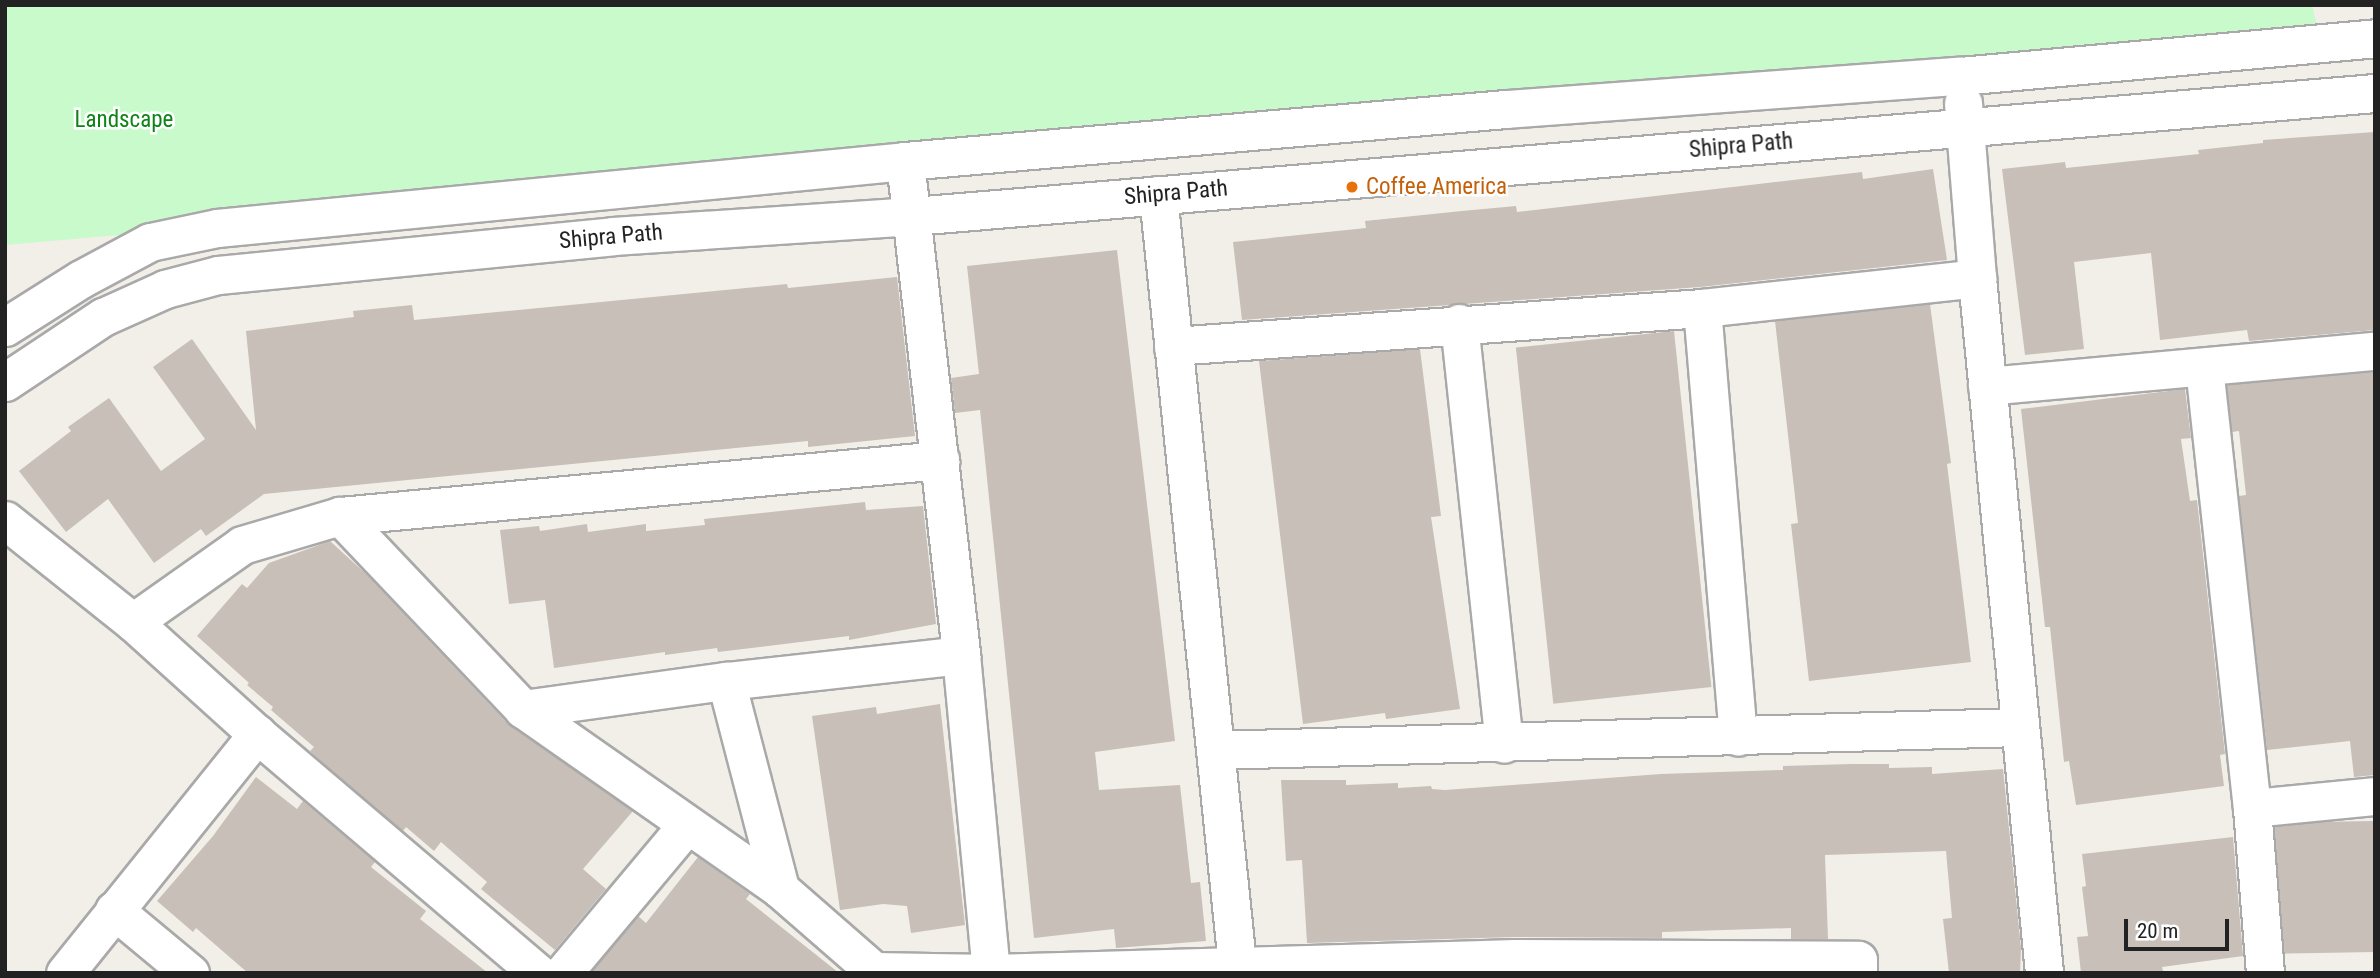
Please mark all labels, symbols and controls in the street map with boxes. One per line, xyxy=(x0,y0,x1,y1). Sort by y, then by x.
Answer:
park label: Landscape xyxy=(75,106,173,134)
street label: Shipra Path xyxy=(1688,128,1794,164)
place label: Coffee America xyxy=(1366,173,1507,201)
street label: Shipra Path xyxy=(1123,175,1229,211)
marker: Coffee America xyxy=(1344,179,1360,195)
street label: Shipra Path xyxy=(558,219,664,255)
scale bar xyxy=(2128,904,2233,948)
text: 20 m xyxy=(2137,919,2178,943)

